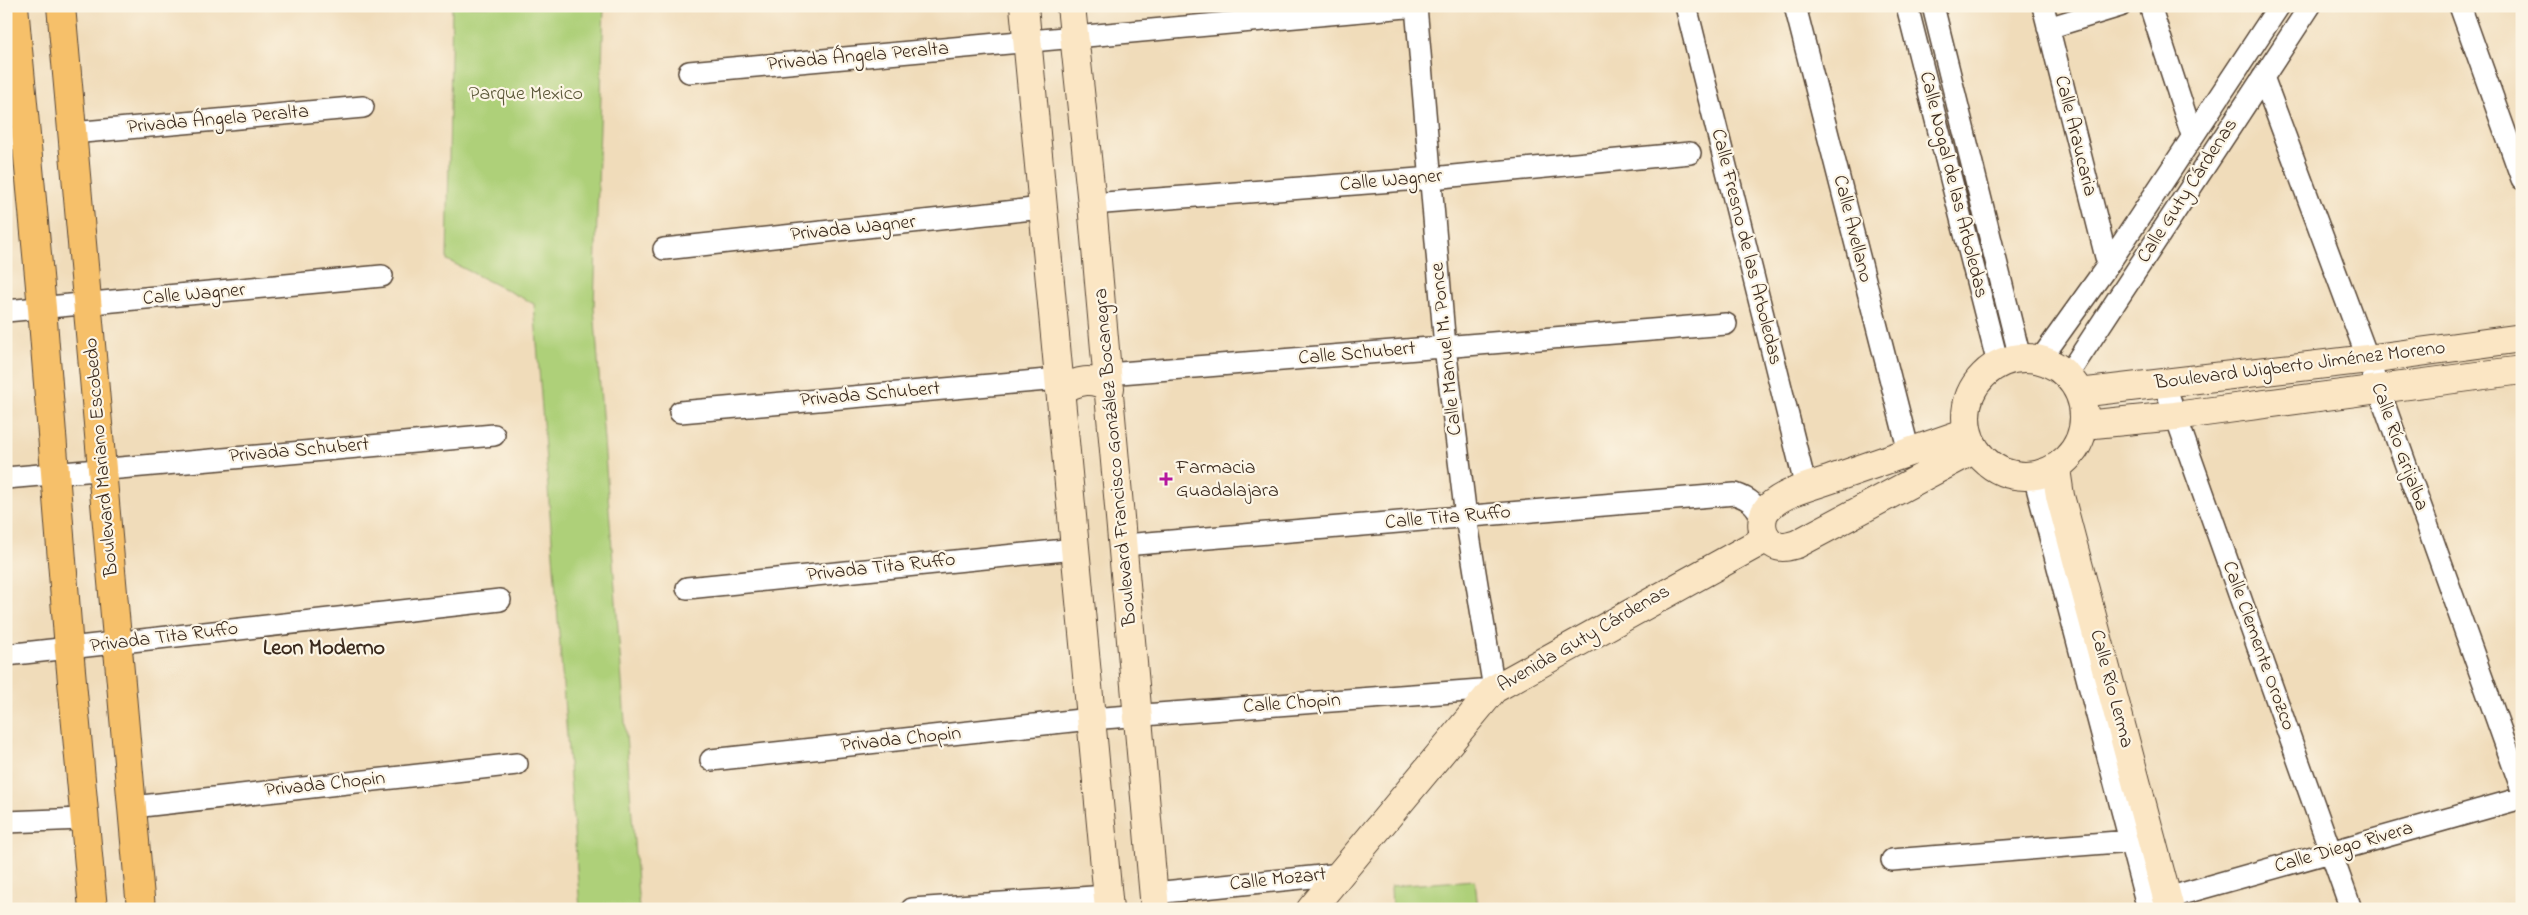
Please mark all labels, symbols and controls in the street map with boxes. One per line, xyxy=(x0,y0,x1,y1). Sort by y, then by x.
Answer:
street label: Privada Ángela Peralta xyxy=(766,35,950,80)
street label: Calle Nogal de las Arboledas xyxy=(1910,69,1995,302)
street label: Calle Araucaria xyxy=(2046,73,2104,199)
park label: Parque Mexico xyxy=(469,80,583,109)
street label: Privada Ángela Peralta xyxy=(126,98,310,143)
street label: Calle Guty Cárdenas xyxy=(2130,113,2246,269)
street label: Calle Fresno de las Arboledas xyxy=(1703,126,1789,368)
street label: Calle Wagner xyxy=(1339,162,1444,201)
street label: Calle Avellano xyxy=(1825,172,1879,286)
street label: Privada Wagner xyxy=(789,208,918,251)
street label: Calle Manuel M. Ponce xyxy=(1423,261,1470,437)
street label: Calle Wagner xyxy=(142,276,247,315)
street label: Boulevard Francisco González Bocanegra xyxy=(1087,287,1146,628)
street label: Calle Schubert xyxy=(1297,334,1417,374)
street label: Boulevard Wigberto Jiménez Moreno xyxy=(2152,334,2447,399)
street label: Boulevard Mariano Escobedo xyxy=(77,336,127,579)
street label: Privada Schubert xyxy=(799,374,942,416)
street label: Calle Río Grijalba xyxy=(2362,379,2436,515)
street label: Privada Schubert xyxy=(228,430,371,472)
place label: Farmacia Guadalajara xyxy=(1175,454,1279,506)
marker: Farmacia Guadalajara xyxy=(1160,473,1172,485)
street label: Calle Tita Ruffo xyxy=(1384,498,1512,538)
street label: Privada Tita Ruffo xyxy=(805,546,957,590)
street label: Calle Clemente Orozco xyxy=(2214,557,2302,735)
street label: Avenida Guty Cárdenas xyxy=(1492,578,1676,700)
street label: Privada Tita Ruffo xyxy=(88,615,240,661)
street label: Calle Río Lerma xyxy=(2081,627,2141,751)
district label: Leon Moderno xyxy=(263,633,385,665)
street label: Calle Chopin xyxy=(1242,686,1342,722)
street label: Privada Chopin xyxy=(839,719,963,761)
street label: Privada Chopin xyxy=(263,764,387,806)
street label: Calle Diego Rivera xyxy=(2271,814,2417,883)
street label: Calle Mozart xyxy=(1228,860,1328,899)

